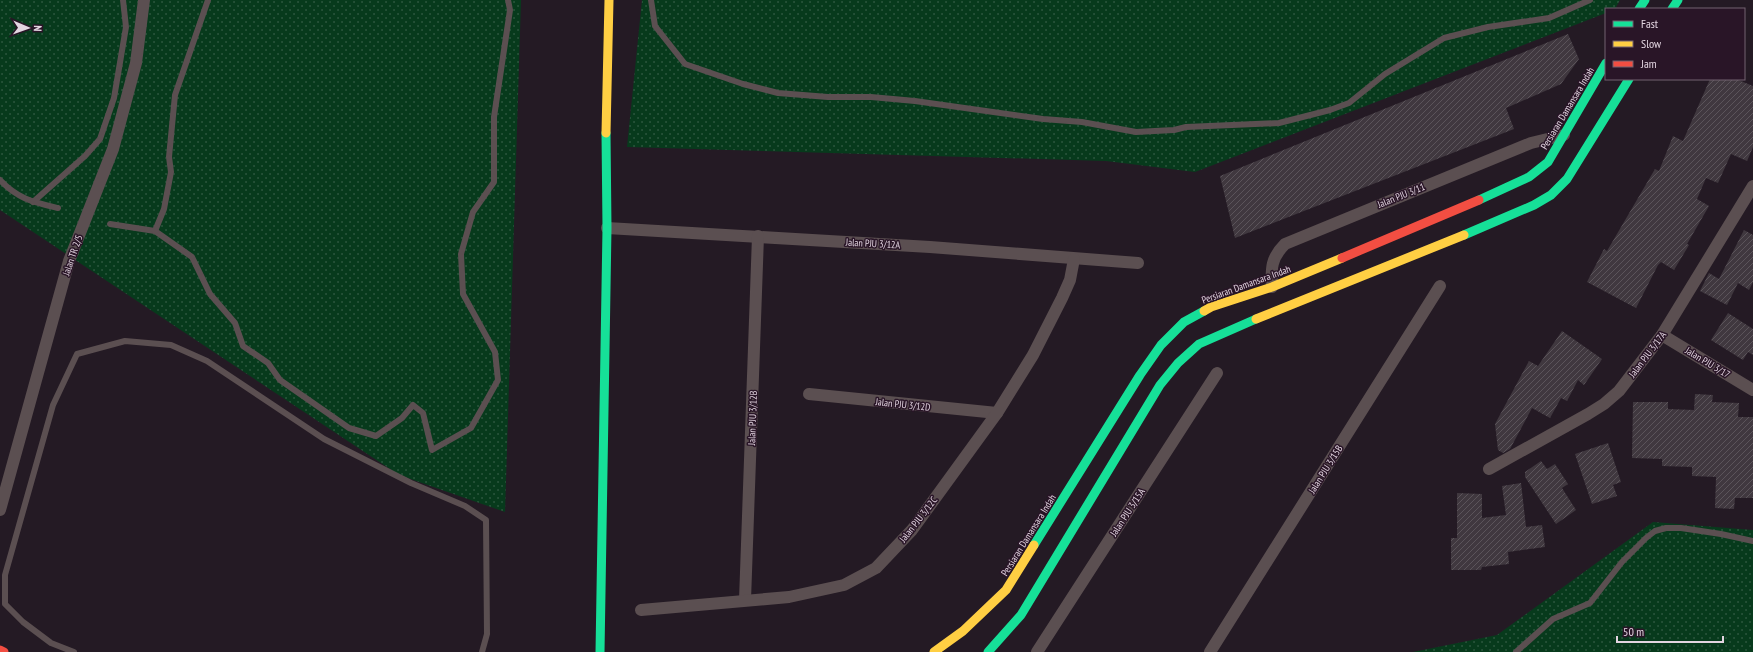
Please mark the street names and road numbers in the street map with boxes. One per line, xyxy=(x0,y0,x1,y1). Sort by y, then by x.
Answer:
street label: Persiaran Damansara Indah xyxy=(1538,65,1597,152)
street label: Jalan PJU 3/11 xyxy=(1375,180,1427,211)
street label: Jalan TR 2/5 xyxy=(59,233,86,278)
street label: Jalan PJU 3/12A xyxy=(844,236,901,251)
street label: Persiaran Damansara Indah xyxy=(1200,262,1292,307)
street label: Jalan PJU 3/17A xyxy=(1625,328,1669,381)
street label: Jalan PJU 3/17 xyxy=(1682,343,1732,381)
street label: Jalan PJU 3/12B xyxy=(745,390,760,447)
street label: Jalan PJU 3/12D xyxy=(874,395,931,414)
street label: Jalan PJU 3/15B xyxy=(1305,442,1346,497)
street label: Jalan PJU 3/15A xyxy=(1107,486,1148,540)
street label: Persiaran Damansara Indah xyxy=(998,492,1059,578)
street label: Jalan PJU 3/12C xyxy=(896,493,941,546)

